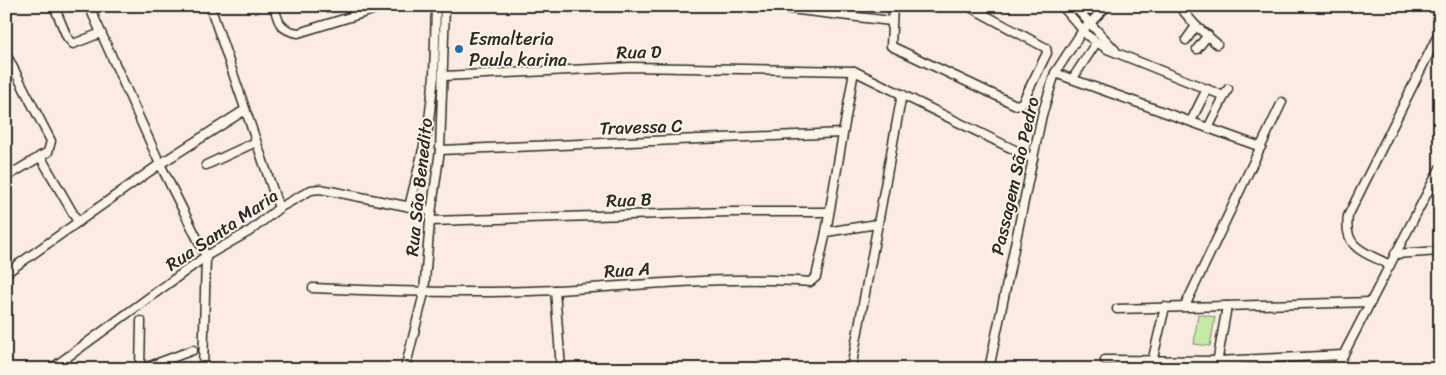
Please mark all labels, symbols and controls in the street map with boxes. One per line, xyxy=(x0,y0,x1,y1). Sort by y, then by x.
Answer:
place label: Esmalteria Paula karina xyxy=(469,23,567,76)
street label: Rua D xyxy=(616,36,662,68)
marker: Esmalteria Paula karina xyxy=(453,43,465,55)
street label: Passagem São Pedro xyxy=(981,94,1049,258)
street label: Travessa C xyxy=(599,110,684,144)
street label: Rua São Benedito xyxy=(396,116,442,258)
street label: Rua Santa Maria xyxy=(159,180,285,280)
street label: Rua B xyxy=(606,183,652,217)
street label: Rua A xyxy=(603,252,651,288)

